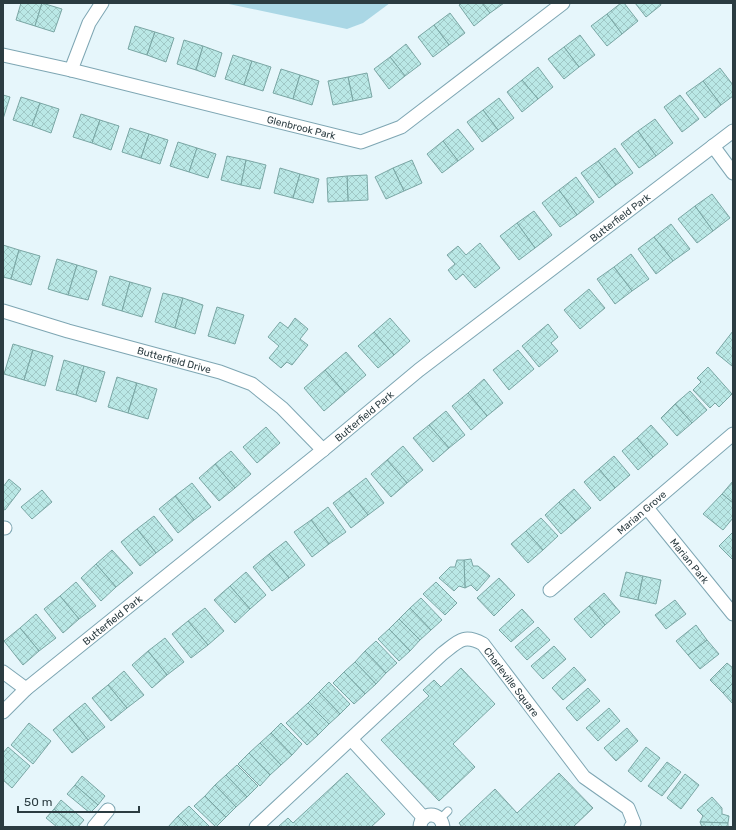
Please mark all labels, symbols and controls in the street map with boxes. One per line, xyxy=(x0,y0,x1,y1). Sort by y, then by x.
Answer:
street label: Glenbrook Park xyxy=(266,114,338,143)
street label: Butterfield Park xyxy=(588,191,654,245)
street label: Butterfield Drive xyxy=(136,345,213,376)
street label: Butterfield Park xyxy=(333,388,397,445)
street label: Marian Grove xyxy=(615,488,669,537)
street label: Marian Park xyxy=(667,536,711,587)
street label: Butterfield Park xyxy=(81,593,145,648)
street label: Charleville Square xyxy=(481,645,541,720)
scale bar xyxy=(18,788,139,814)
text: 50 m xyxy=(24,795,52,809)

